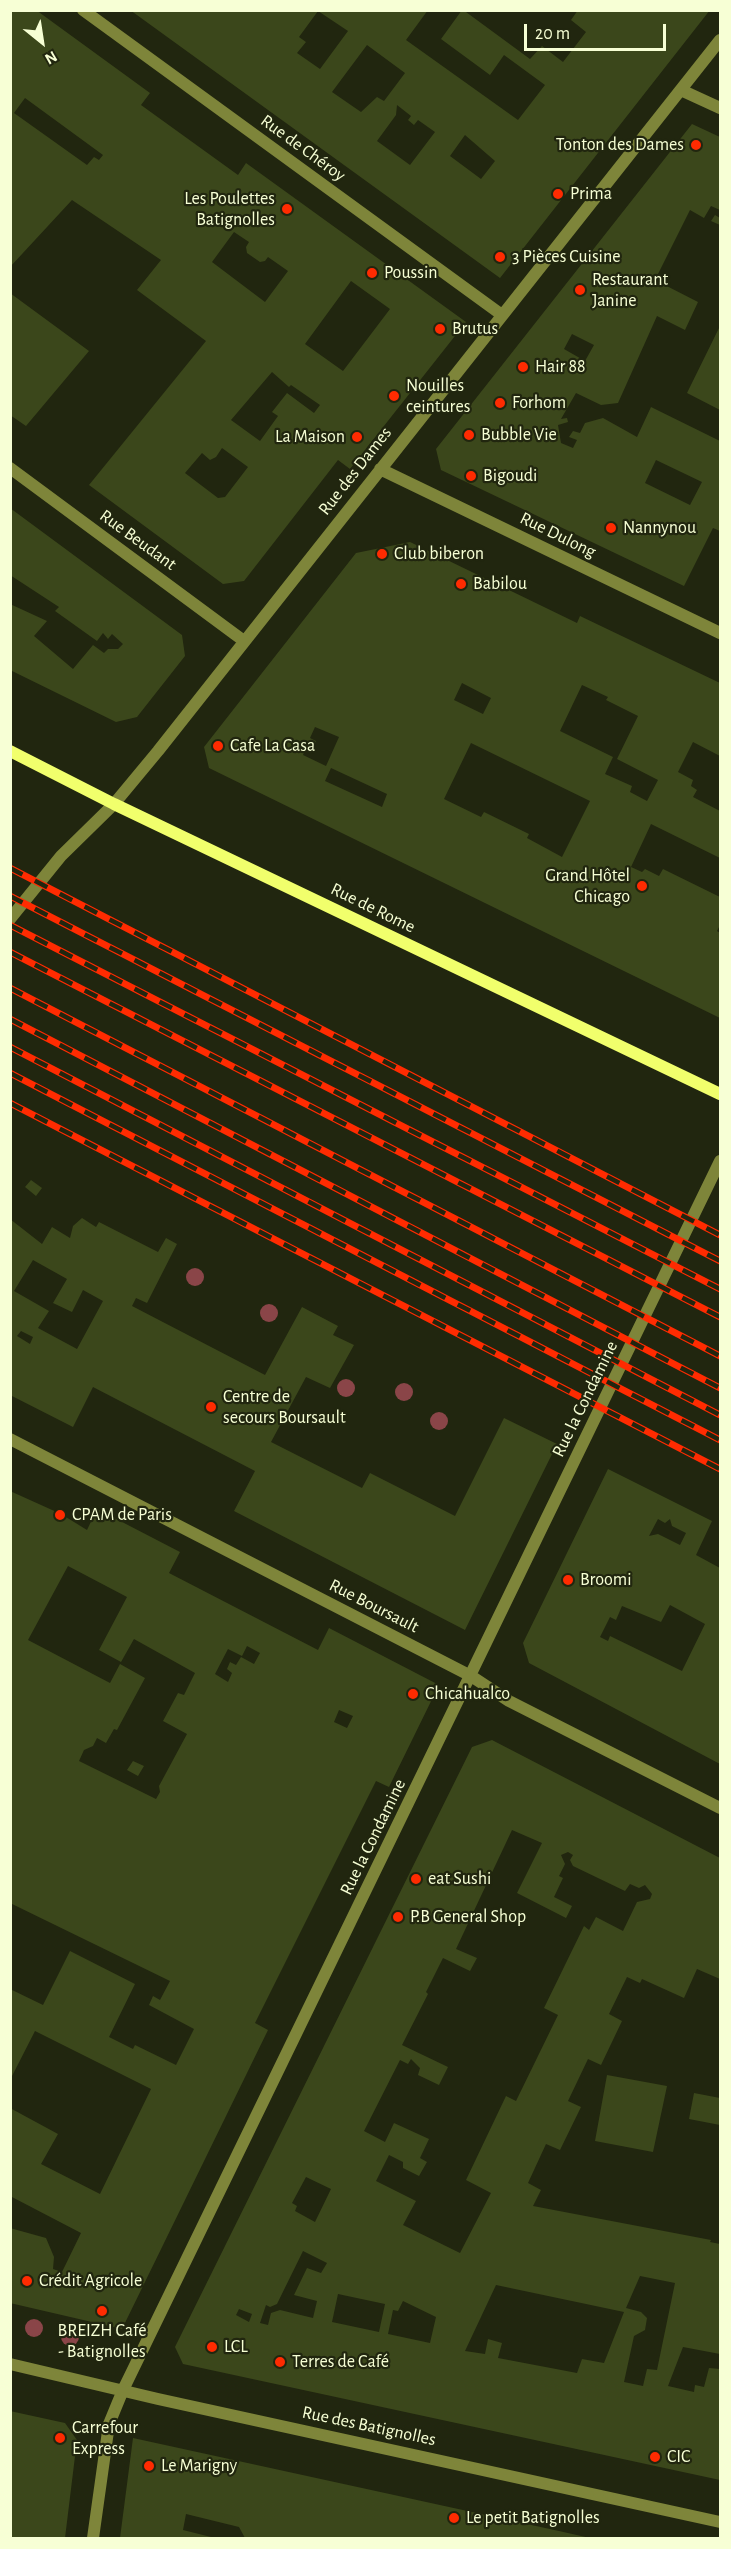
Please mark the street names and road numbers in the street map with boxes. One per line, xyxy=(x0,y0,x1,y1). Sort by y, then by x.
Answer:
street label: Rue de Chéroy xyxy=(256,110,350,186)
street label: Rue des Dames xyxy=(314,422,396,520)
street label: Rue Beudant xyxy=(95,505,181,575)
street label: Rue Dulong xyxy=(516,507,600,563)
street label: Rue de Rome xyxy=(327,878,419,938)
street label: Rue la Condamine xyxy=(548,1337,622,1461)
street label: Rue Boursault xyxy=(326,1574,422,1638)
street label: Rue la Condamine xyxy=(336,1775,410,1899)
street label: Rue des Batignolles xyxy=(300,2401,438,2451)

